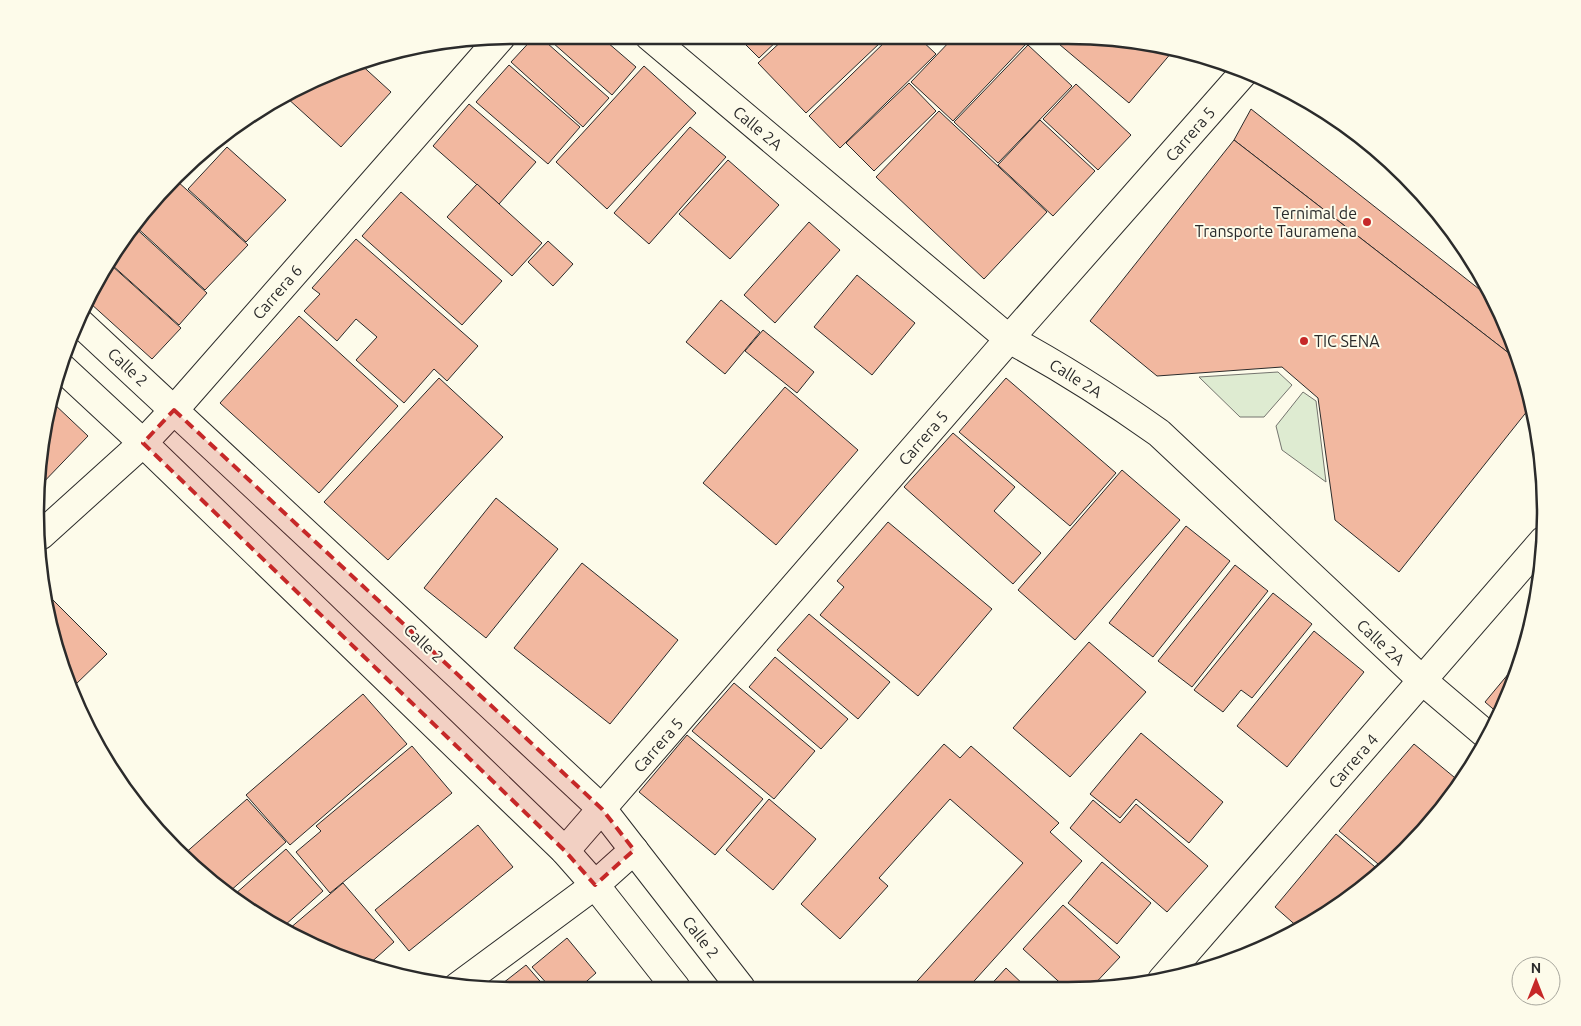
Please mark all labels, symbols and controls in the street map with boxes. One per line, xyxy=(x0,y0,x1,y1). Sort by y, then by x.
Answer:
street label: Calle 2A xyxy=(730,102,787,154)
street label: Carrera 5 xyxy=(1162,103,1218,165)
place label: Ternimal de Transporte Tauramena xyxy=(1195,204,1357,240)
marker: Ternimal de Transporte Tauramena xyxy=(1361,216,1373,228)
street label: Carrera 6 xyxy=(249,261,305,323)
place label: TIC SENA xyxy=(1314,332,1380,350)
marker: TIC SENA xyxy=(1298,335,1310,347)
street label: Calle 2 xyxy=(104,344,152,390)
street label: Calle 2A xyxy=(1046,355,1106,401)
street label: Carrera 5 xyxy=(895,407,951,469)
street label: Calle 2A xyxy=(1354,616,1409,669)
street label: Calle 2 xyxy=(400,620,448,666)
street label: Carrera 5 xyxy=(630,714,686,776)
street label: Carrera 4 xyxy=(1325,730,1381,792)
street label: Calle 2 xyxy=(679,913,723,961)
north arrow xyxy=(1511,956,1561,1006)
text: N xyxy=(1531,960,1541,976)

